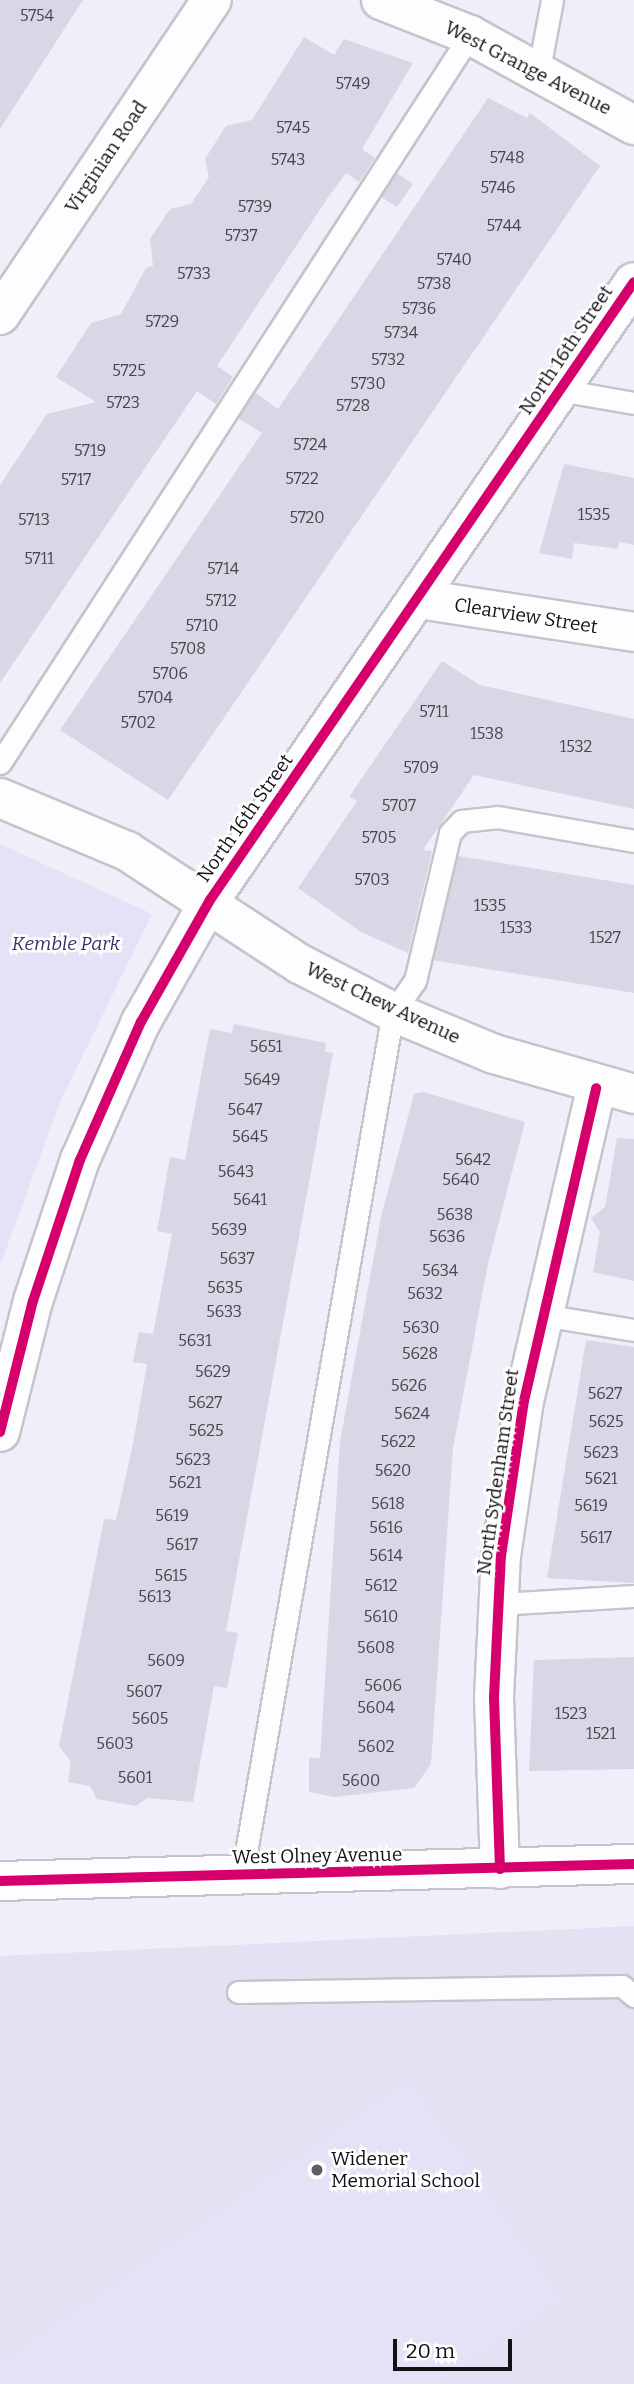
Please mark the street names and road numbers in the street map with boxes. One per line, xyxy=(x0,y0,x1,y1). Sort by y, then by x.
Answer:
street label: West Grange Avenue xyxy=(441,16,615,120)
street label: Virginian Road xyxy=(60,97,152,217)
street label: North 16th Street xyxy=(514,281,618,419)
street label: Clearview Street xyxy=(453,593,599,639)
street label: North 16th Street xyxy=(192,750,298,886)
street label: West Chew Avenue xyxy=(302,957,464,1049)
street label: North Sydenham Street xyxy=(472,1367,524,1577)
street label: West Olney Avenue xyxy=(232,1843,402,1869)

